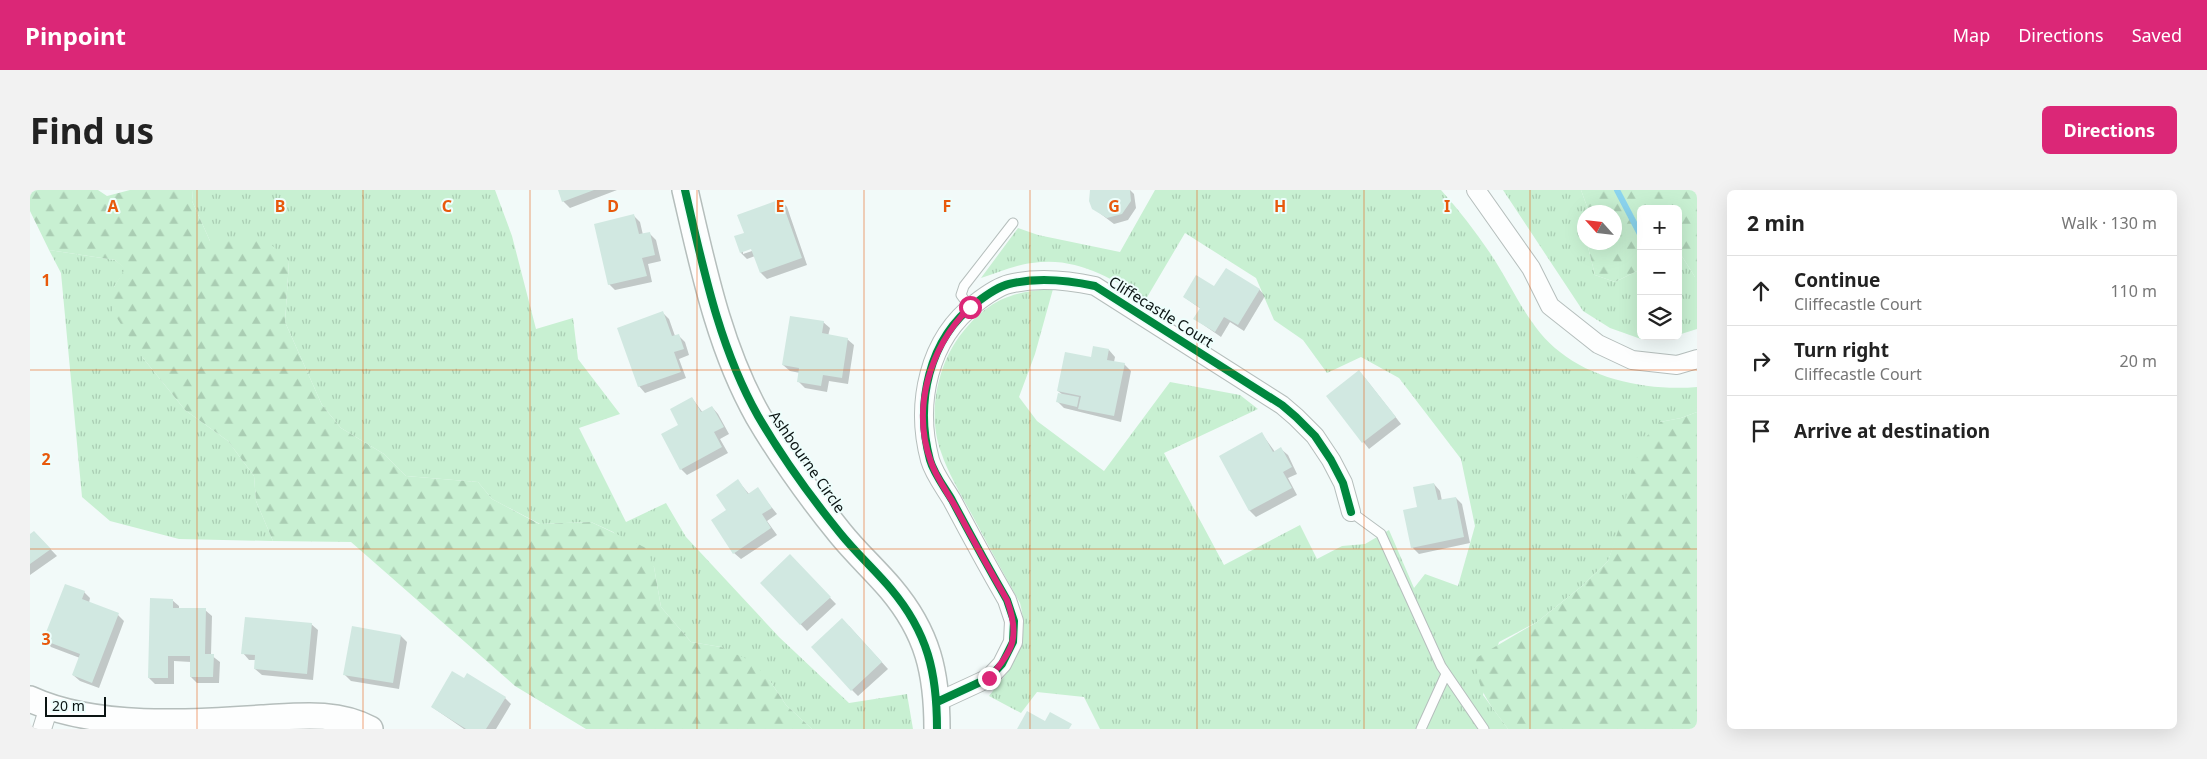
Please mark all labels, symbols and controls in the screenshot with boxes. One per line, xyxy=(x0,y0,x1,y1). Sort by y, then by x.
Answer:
text: Pinpoint xyxy=(25,19,126,52)
text: Map xyxy=(1953,23,1990,47)
text: Directions xyxy=(2018,23,2104,47)
text: Saved xyxy=(2132,23,2182,47)
button: Directions xyxy=(2042,106,2177,154)
text: Find us xyxy=(30,107,154,154)
text: A xyxy=(107,195,119,217)
text: B xyxy=(275,195,285,217)
text: C xyxy=(442,195,452,217)
text: D xyxy=(607,195,619,217)
text: E xyxy=(776,195,785,217)
text: F xyxy=(943,195,951,217)
text: G xyxy=(1108,195,1120,217)
text: H xyxy=(1274,195,1286,217)
text: I xyxy=(1444,195,1450,217)
north arrow xyxy=(1577,205,1622,250)
map controls xyxy=(1637,205,1682,340)
button: + xyxy=(1637,205,1682,250)
text: 2 min xyxy=(1747,209,1805,237)
text: Walk · 130 m xyxy=(2062,212,2157,234)
button: − xyxy=(1637,250,1682,295)
text: Continue xyxy=(1794,267,1880,293)
text: 1 xyxy=(41,269,51,291)
street label: Cliffecastle Court xyxy=(1105,271,1218,352)
icon: ahead xyxy=(1747,277,1775,305)
text: 110 m xyxy=(2110,280,2157,302)
text: Cliffecastle Court xyxy=(1794,293,1922,315)
button: layers xyxy=(1637,295,1682,340)
route start xyxy=(959,296,982,319)
text: Turn right xyxy=(1794,337,1889,363)
icon: right xyxy=(1747,347,1775,375)
text: 20 m xyxy=(2120,350,2157,372)
text: Cliffecastle Court xyxy=(1794,363,1922,385)
street label: Ashbourne Circle xyxy=(765,406,850,516)
icon: arrive xyxy=(1747,417,1775,445)
text: Arrive at destination xyxy=(1794,418,1990,444)
text: 2 xyxy=(41,448,51,470)
text: 3 xyxy=(41,628,51,650)
route end xyxy=(978,667,1001,690)
scale bar xyxy=(45,694,106,717)
text: 20 m xyxy=(52,696,85,715)

